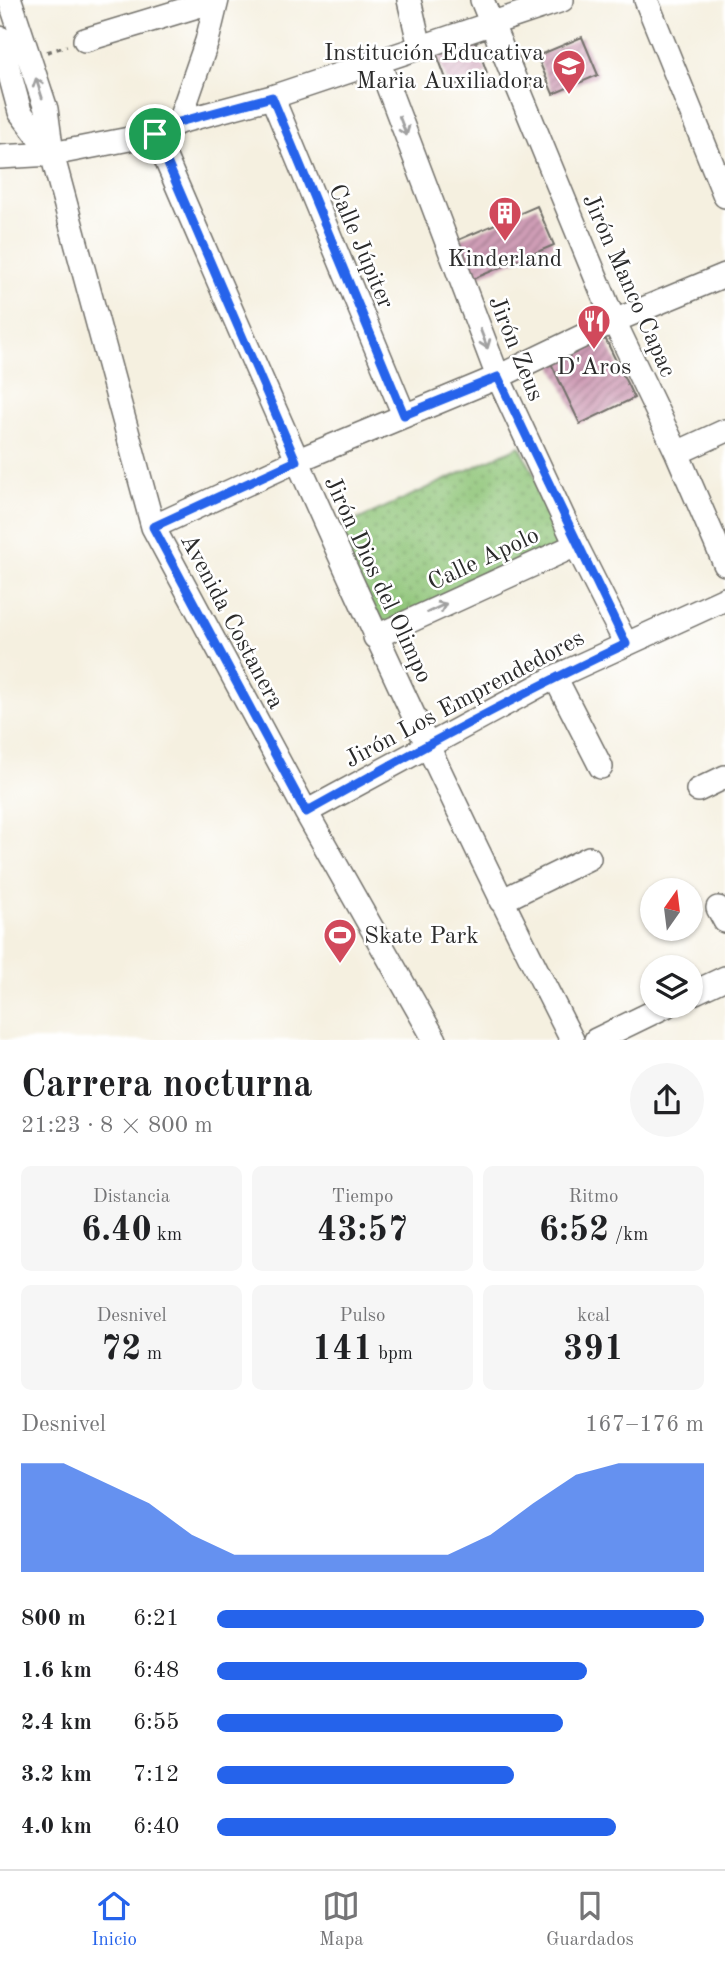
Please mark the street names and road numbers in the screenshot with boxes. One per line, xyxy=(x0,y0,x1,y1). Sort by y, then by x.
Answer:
street label: Calle Júpiter xyxy=(323,181,397,313)
street label: Jirón Manco Capac xyxy=(577,191,679,381)
street label: Jirón Zeus xyxy=(483,293,547,405)
street label: Jirón Dios del Olimpo xyxy=(319,473,436,687)
street label: Calle Apolo xyxy=(425,524,543,596)
street label: Avenida Costanera xyxy=(175,531,288,713)
street label: Jirón Los Emprendedores xyxy=(341,626,589,773)

